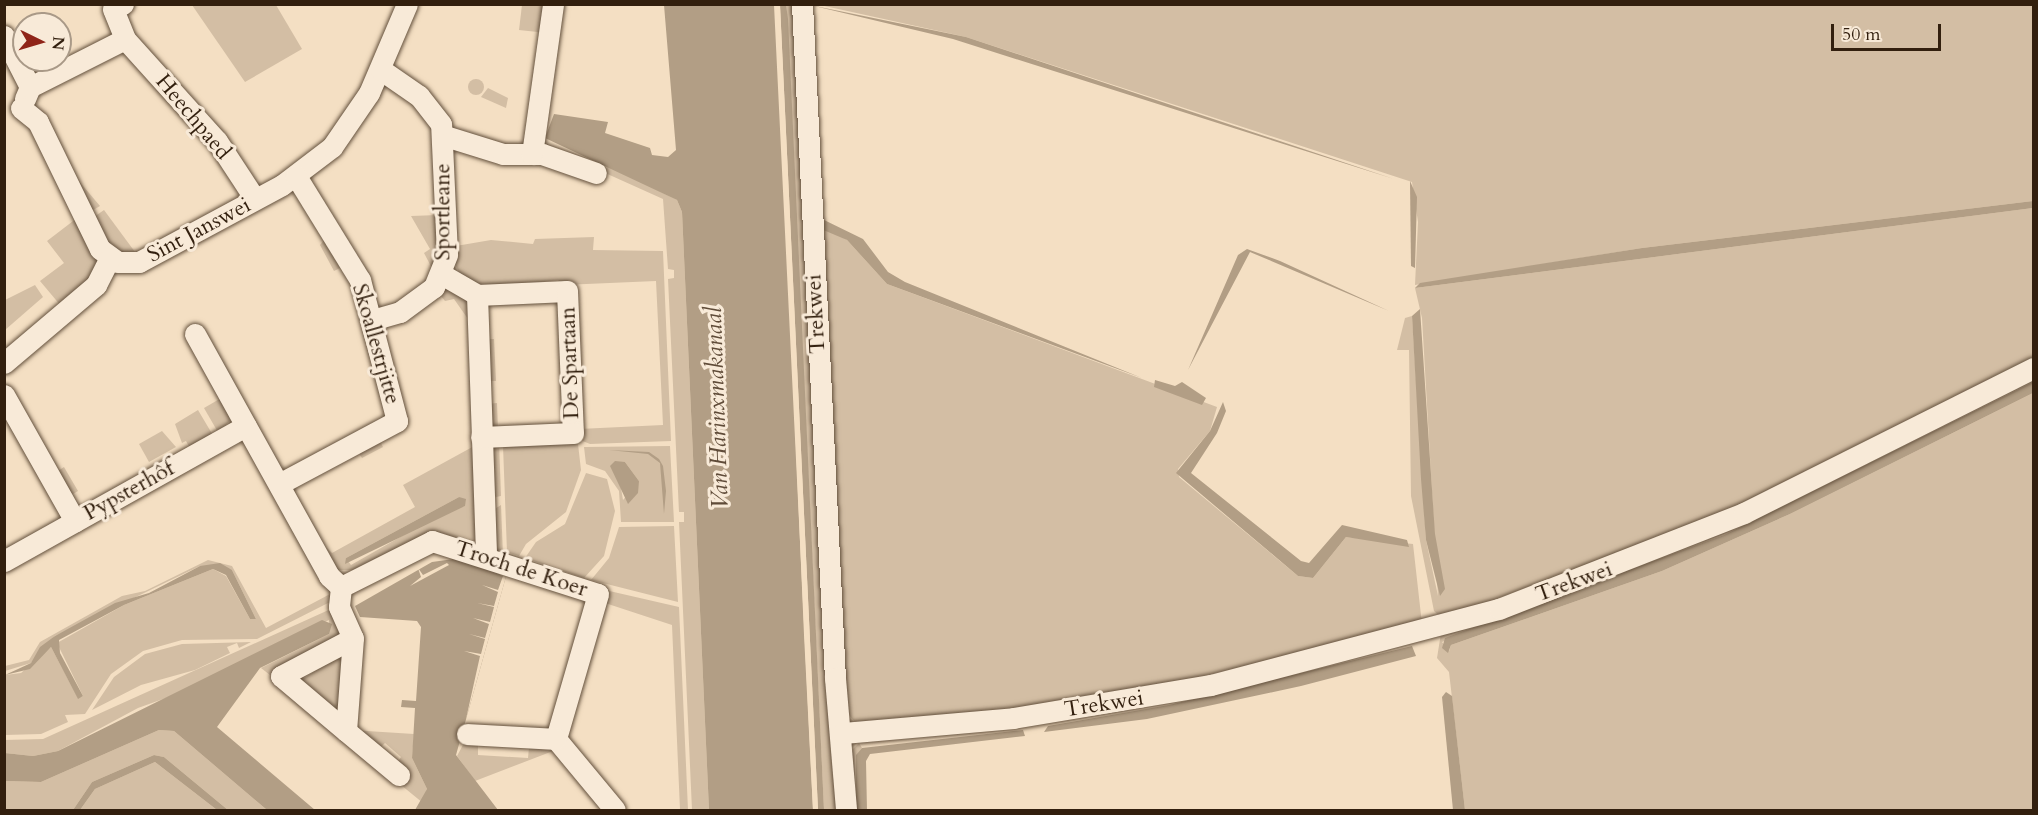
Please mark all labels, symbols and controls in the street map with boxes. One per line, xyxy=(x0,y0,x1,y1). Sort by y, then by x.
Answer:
north arrow xyxy=(12,12,72,72)
scale bar xyxy=(1834,12,1944,50)
text: 50 m xyxy=(1842,22,1881,47)
text: N xyxy=(46,36,70,51)
street label: Heechpaed xyxy=(150,69,236,165)
street label: Sportleane xyxy=(430,163,456,261)
street label: Sint Janswei xyxy=(143,192,255,268)
street label: Trekwei xyxy=(801,273,831,355)
street label: Skoallestrjitte xyxy=(346,281,406,407)
street label: De Spartaan xyxy=(555,306,585,420)
water label: Van Harinxmakanaal xyxy=(699,306,735,510)
street label: Pypsterhôf xyxy=(79,455,179,527)
street label: Troch de Koer xyxy=(451,535,591,603)
street label: Trekwei xyxy=(1532,556,1616,608)
street label: Trekwei xyxy=(1063,685,1145,723)

